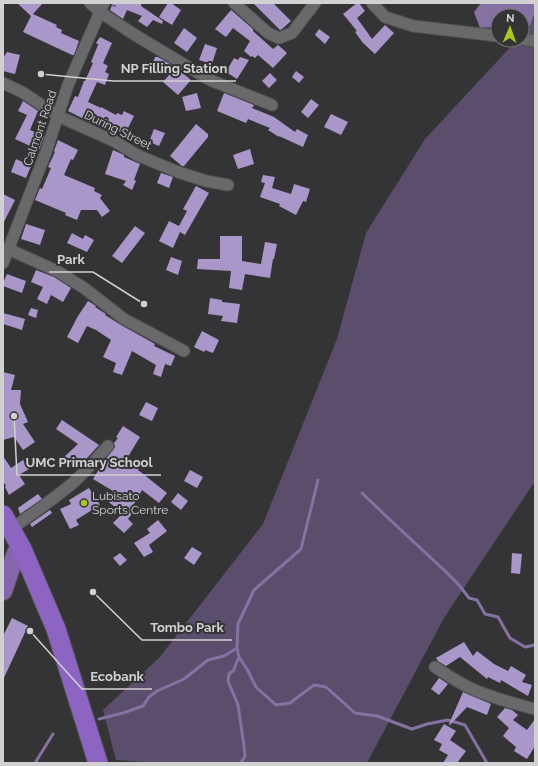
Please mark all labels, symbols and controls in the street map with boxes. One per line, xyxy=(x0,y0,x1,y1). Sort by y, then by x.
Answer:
north arrow xyxy=(490,8,530,48)
text: N xyxy=(506,12,515,25)
callout: NP Filling Station xyxy=(113,56,236,81)
text: NP Filling Station xyxy=(121,61,227,76)
street label: Calmont Road xyxy=(21,88,59,168)
street label: During Street xyxy=(82,108,154,152)
callout: Park xyxy=(49,247,93,272)
text: Park xyxy=(57,252,86,267)
callout: UMC Primary School xyxy=(17,450,161,475)
text: UMC Primary School xyxy=(25,455,153,470)
place label: Lubisato Sports Centre xyxy=(92,489,168,517)
marker: Lubisato Sports Centre xyxy=(79,498,89,508)
callout: Tombo Park xyxy=(142,615,232,640)
text: Tombo Park xyxy=(150,620,225,635)
callout: Ecobank xyxy=(82,664,152,689)
text: Ecobank xyxy=(90,669,145,684)

